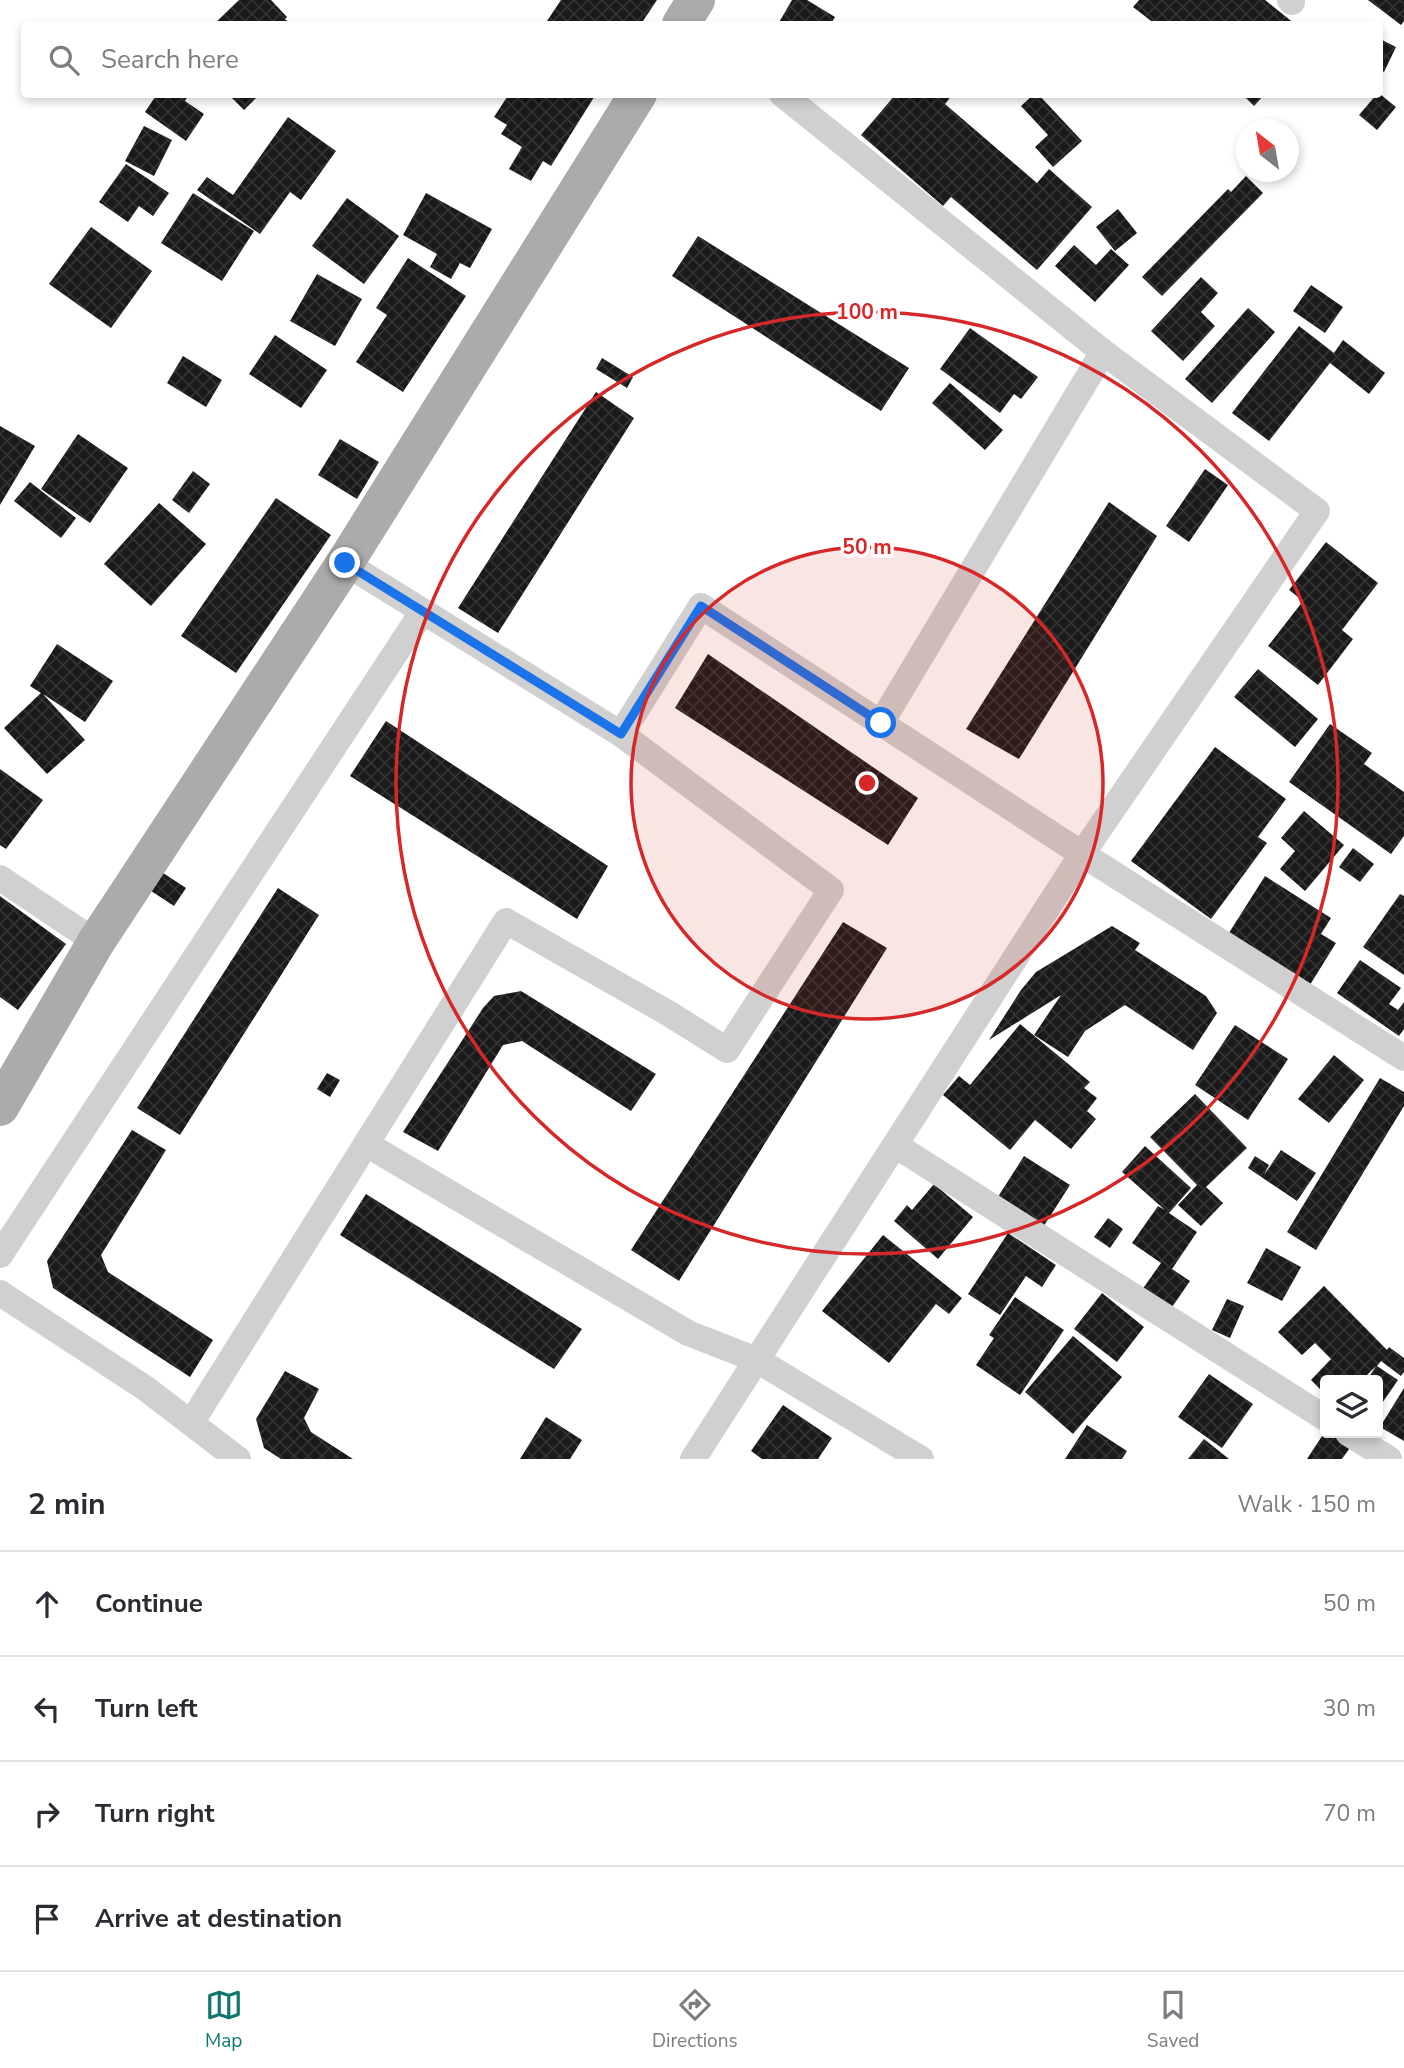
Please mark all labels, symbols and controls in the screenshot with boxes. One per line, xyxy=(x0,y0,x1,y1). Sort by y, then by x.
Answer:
search box xyxy=(21,21,1383,98)
icon: search xyxy=(45,41,83,79)
text: Search here xyxy=(101,42,239,77)
north arrow xyxy=(1236,119,1299,182)
text: 100 m xyxy=(836,298,898,326)
text: 50 m xyxy=(842,533,892,561)
route end xyxy=(329,547,360,578)
route start xyxy=(865,707,896,738)
centre of rings xyxy=(855,771,879,795)
map controls xyxy=(1320,1375,1383,1438)
button: layers xyxy=(1320,1375,1383,1438)
text: 2 min xyxy=(28,1484,106,1525)
text: Walk · 150 m xyxy=(1237,1489,1376,1520)
icon: ahead xyxy=(28,1585,66,1623)
text: Continue xyxy=(95,1586,203,1621)
text: 50 m xyxy=(1323,1588,1376,1619)
icon: left xyxy=(28,1690,66,1728)
text: Turn left xyxy=(95,1691,198,1726)
text: 30 m xyxy=(1323,1693,1376,1724)
icon: right xyxy=(28,1795,66,1833)
text: Turn right xyxy=(95,1796,214,1831)
text: 70 m xyxy=(1323,1798,1376,1829)
icon: arrive xyxy=(28,1900,66,1938)
text: Arrive at destination xyxy=(95,1901,342,1936)
tab: Map xyxy=(205,1986,243,2054)
tab: Directions xyxy=(652,1986,738,2054)
tab: Saved xyxy=(1147,1986,1199,2054)

